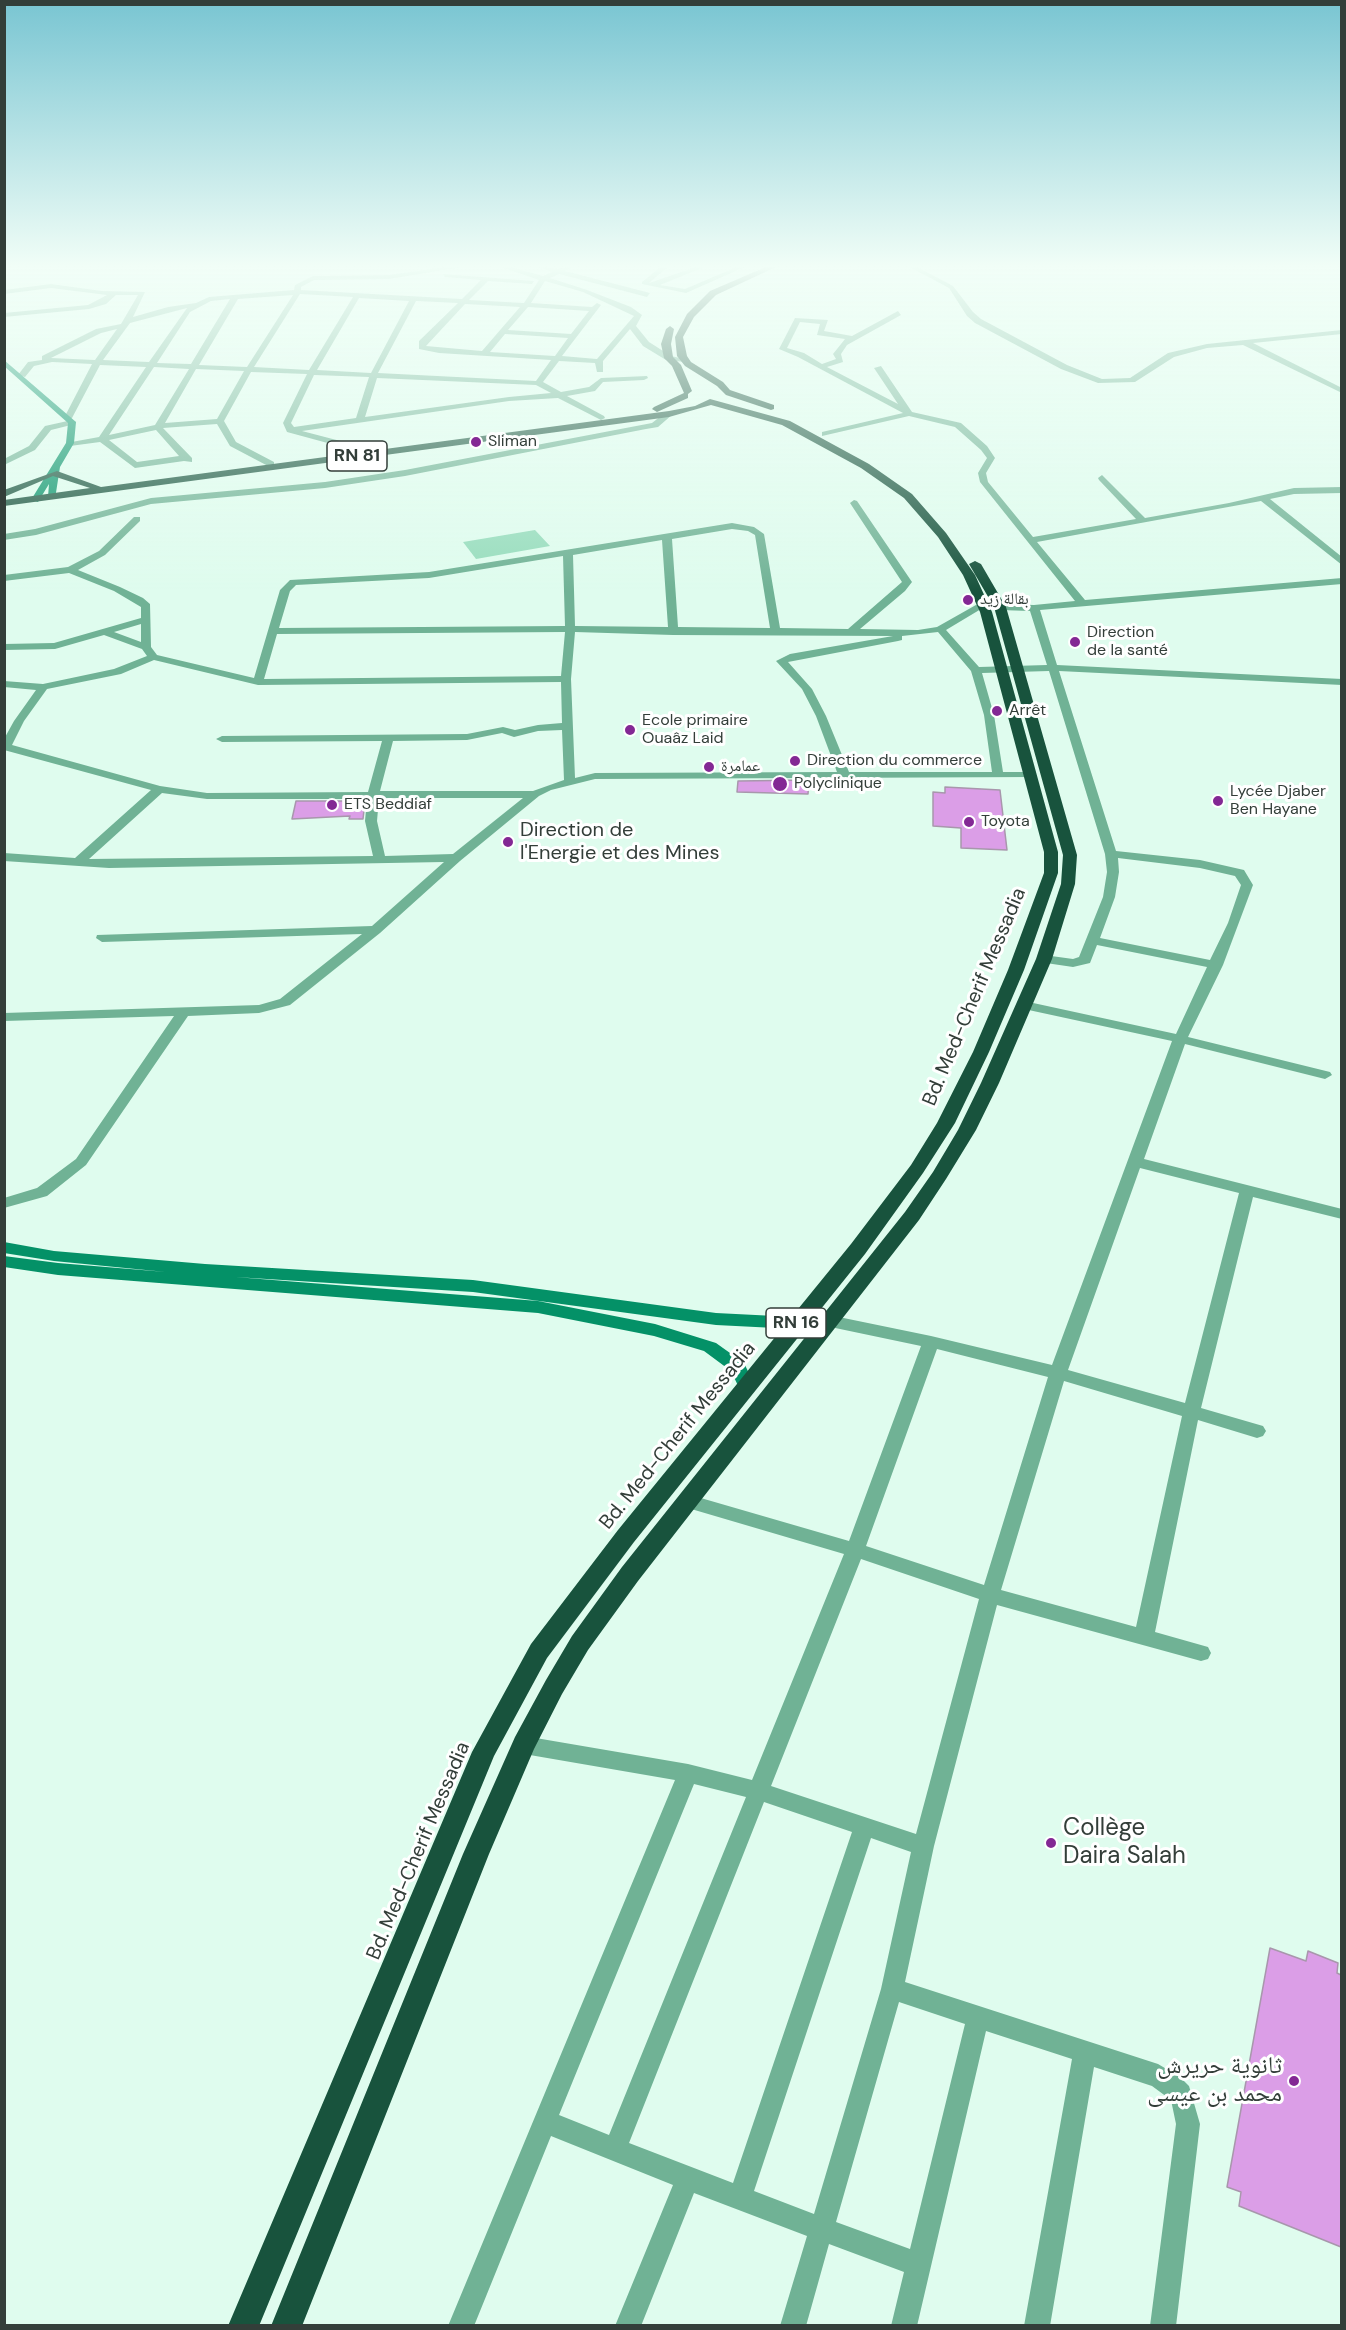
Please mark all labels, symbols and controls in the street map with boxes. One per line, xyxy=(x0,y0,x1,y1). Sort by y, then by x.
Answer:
place label: Sliman xyxy=(488,432,537,452)
marker: Sliman xyxy=(469,435,483,449)
road number: RN 81 xyxy=(327,441,387,471)
place label: بقالة زيد xyxy=(980,590,1029,610)
marker: بقالة زيد xyxy=(961,593,975,607)
place label: Direction de la santé xyxy=(1087,623,1168,661)
marker: Direction de la santé xyxy=(1068,635,1082,649)
place label: Arrêt xyxy=(1009,701,1046,721)
marker: Arrêt xyxy=(990,704,1004,718)
place label: Ecole primaire Ouaâz Laid xyxy=(642,711,748,749)
marker: Ecole primaire Ouaâz Laid xyxy=(623,723,637,737)
place label: Direction du commerce xyxy=(807,751,982,771)
marker: Direction du commerce xyxy=(788,754,802,768)
place label: عمامرة xyxy=(721,757,760,777)
marker: عمامرة xyxy=(702,760,716,774)
place label: Polyclinique xyxy=(794,774,882,794)
marker: Polyclinique xyxy=(771,775,789,793)
place label: Lycée Djaber Ben Hayane xyxy=(1230,782,1326,820)
marker: Lycée Djaber Ben Hayane xyxy=(1211,794,1225,808)
place label: ETS Beddiaf xyxy=(344,795,432,815)
marker: ETS Beddiaf xyxy=(325,798,339,812)
place label: Toyota xyxy=(981,812,1030,832)
marker: Toyota xyxy=(962,815,976,829)
place label: Direction de l'Energie et des Mines xyxy=(520,819,720,866)
marker: Direction de l'Energie et des Mines xyxy=(501,835,515,849)
street label: Bd. Med-Cherif Messadia xyxy=(918,884,1032,1110)
road number: RN 16 xyxy=(766,1308,826,1338)
street label: Bd. Med-Cherif Messadia xyxy=(595,1337,761,1535)
street label: Bd. Med-Cherif Messadia xyxy=(362,1738,476,1964)
place label: Collège Daira Salah xyxy=(1063,1815,1186,1871)
marker: Collège Daira Salah xyxy=(1044,1836,1058,1850)
place label: ثانوية حريرش محمد بن عيسى xyxy=(1147,2053,1282,2109)
marker: ثانوية حريرش محمد بن عيسى xyxy=(1287,2074,1301,2088)

